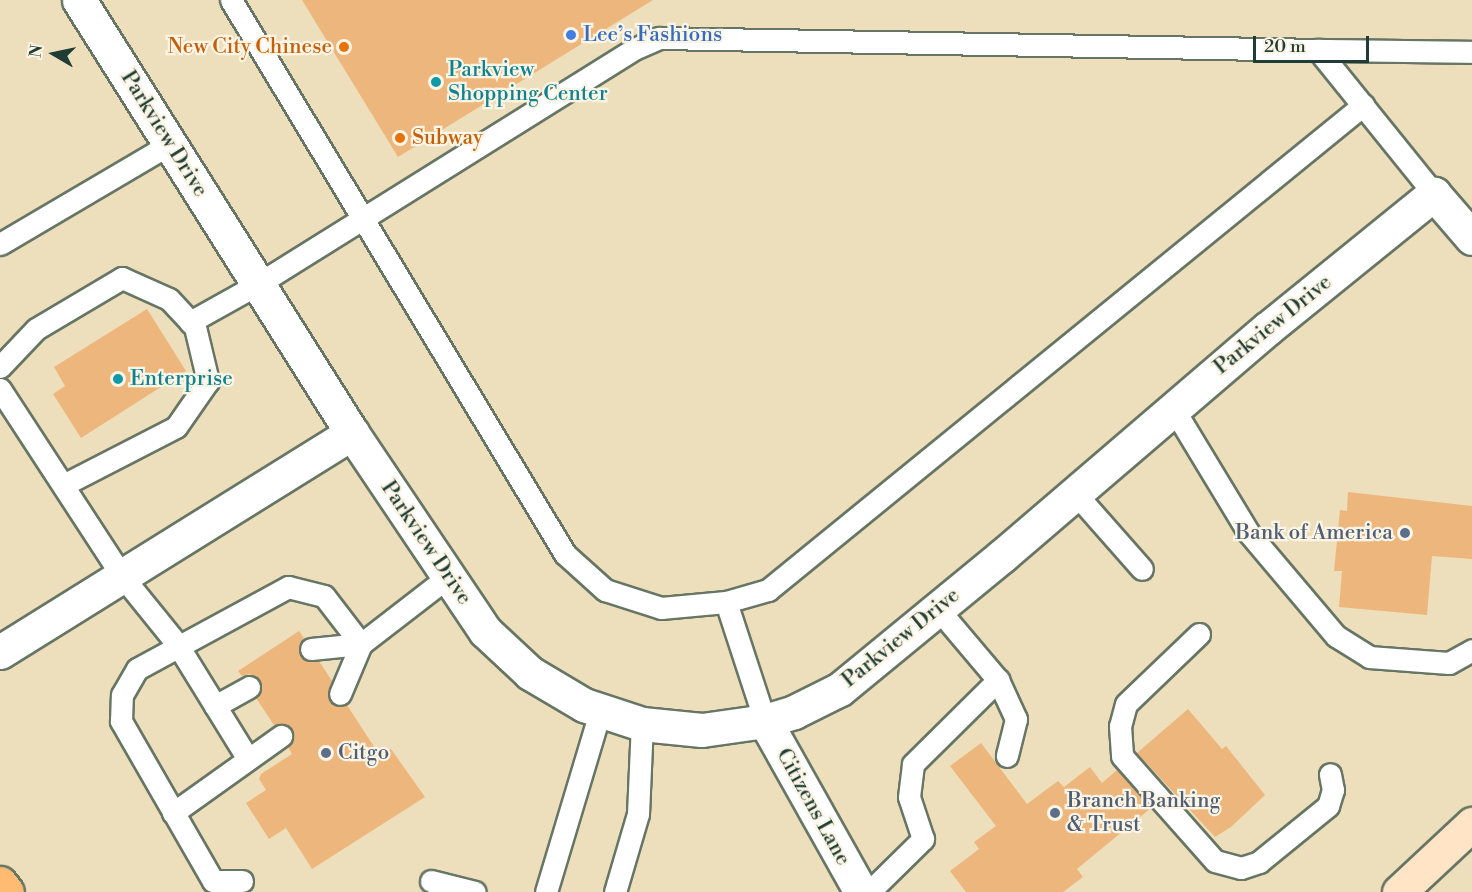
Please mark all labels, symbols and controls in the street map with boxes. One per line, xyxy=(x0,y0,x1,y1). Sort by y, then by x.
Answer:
place label: Lee’s Fashions xyxy=(583,22,722,48)
north arrow xyxy=(24,24,84,84)
scale bar xyxy=(1256,24,1372,62)
marker: Lee’s Fashions xyxy=(564,28,578,42)
place label: New City Chinese xyxy=(167,34,332,60)
text: 20 m xyxy=(1264,35,1306,58)
marker: New City Chinese xyxy=(337,40,351,54)
text: N xyxy=(25,43,47,59)
place label: Parkview Shopping Center xyxy=(448,57,608,107)
street label: Parkview Drive xyxy=(115,66,213,202)
marker: Parkview Shopping Center xyxy=(429,75,443,89)
place label: Subway xyxy=(412,125,483,151)
marker: Subway xyxy=(393,131,407,145)
street label: Parkview Drive xyxy=(1209,270,1337,380)
place label: Enterprise xyxy=(130,366,233,392)
marker: Enterprise xyxy=(111,372,125,386)
street label: Parkview Drive xyxy=(375,476,477,610)
place label: Bank of America xyxy=(1235,520,1393,546)
marker: Bank of America xyxy=(1398,526,1412,540)
street label: Parkview Drive xyxy=(837,583,965,693)
place label: Citgo xyxy=(338,740,389,766)
street label: Citizens Lane xyxy=(771,744,855,870)
marker: Citgo xyxy=(319,746,333,760)
place label: Branch Banking & Trust xyxy=(1067,788,1220,838)
marker: Branch Banking & Trust xyxy=(1048,806,1062,820)

